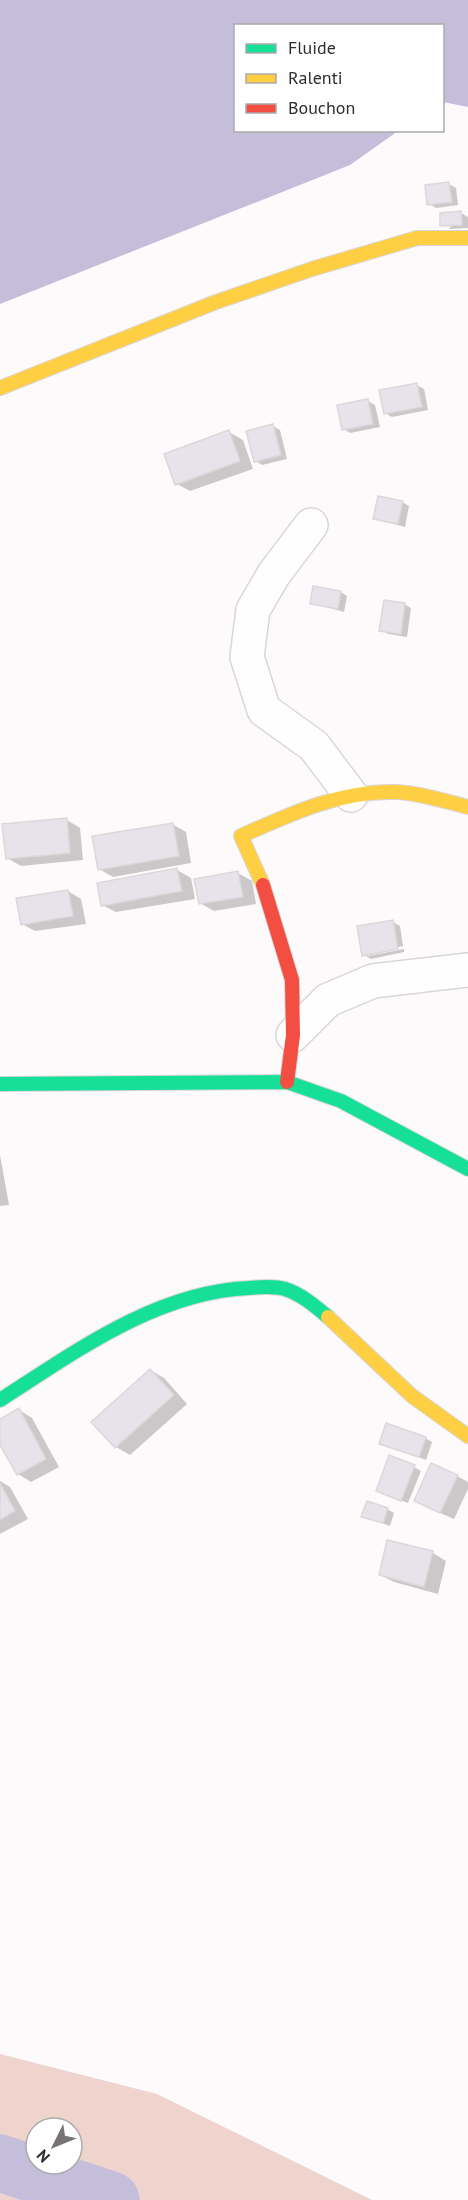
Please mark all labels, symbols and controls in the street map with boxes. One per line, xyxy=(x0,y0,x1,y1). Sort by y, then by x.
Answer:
legend xyxy=(234,24,444,132)
text: Fluide xyxy=(288,36,336,59)
text: Ralenti xyxy=(288,66,343,89)
text: Bouchon xyxy=(288,96,355,119)
north arrow xyxy=(24,2116,84,2176)
text: N xyxy=(32,2146,54,2167)

